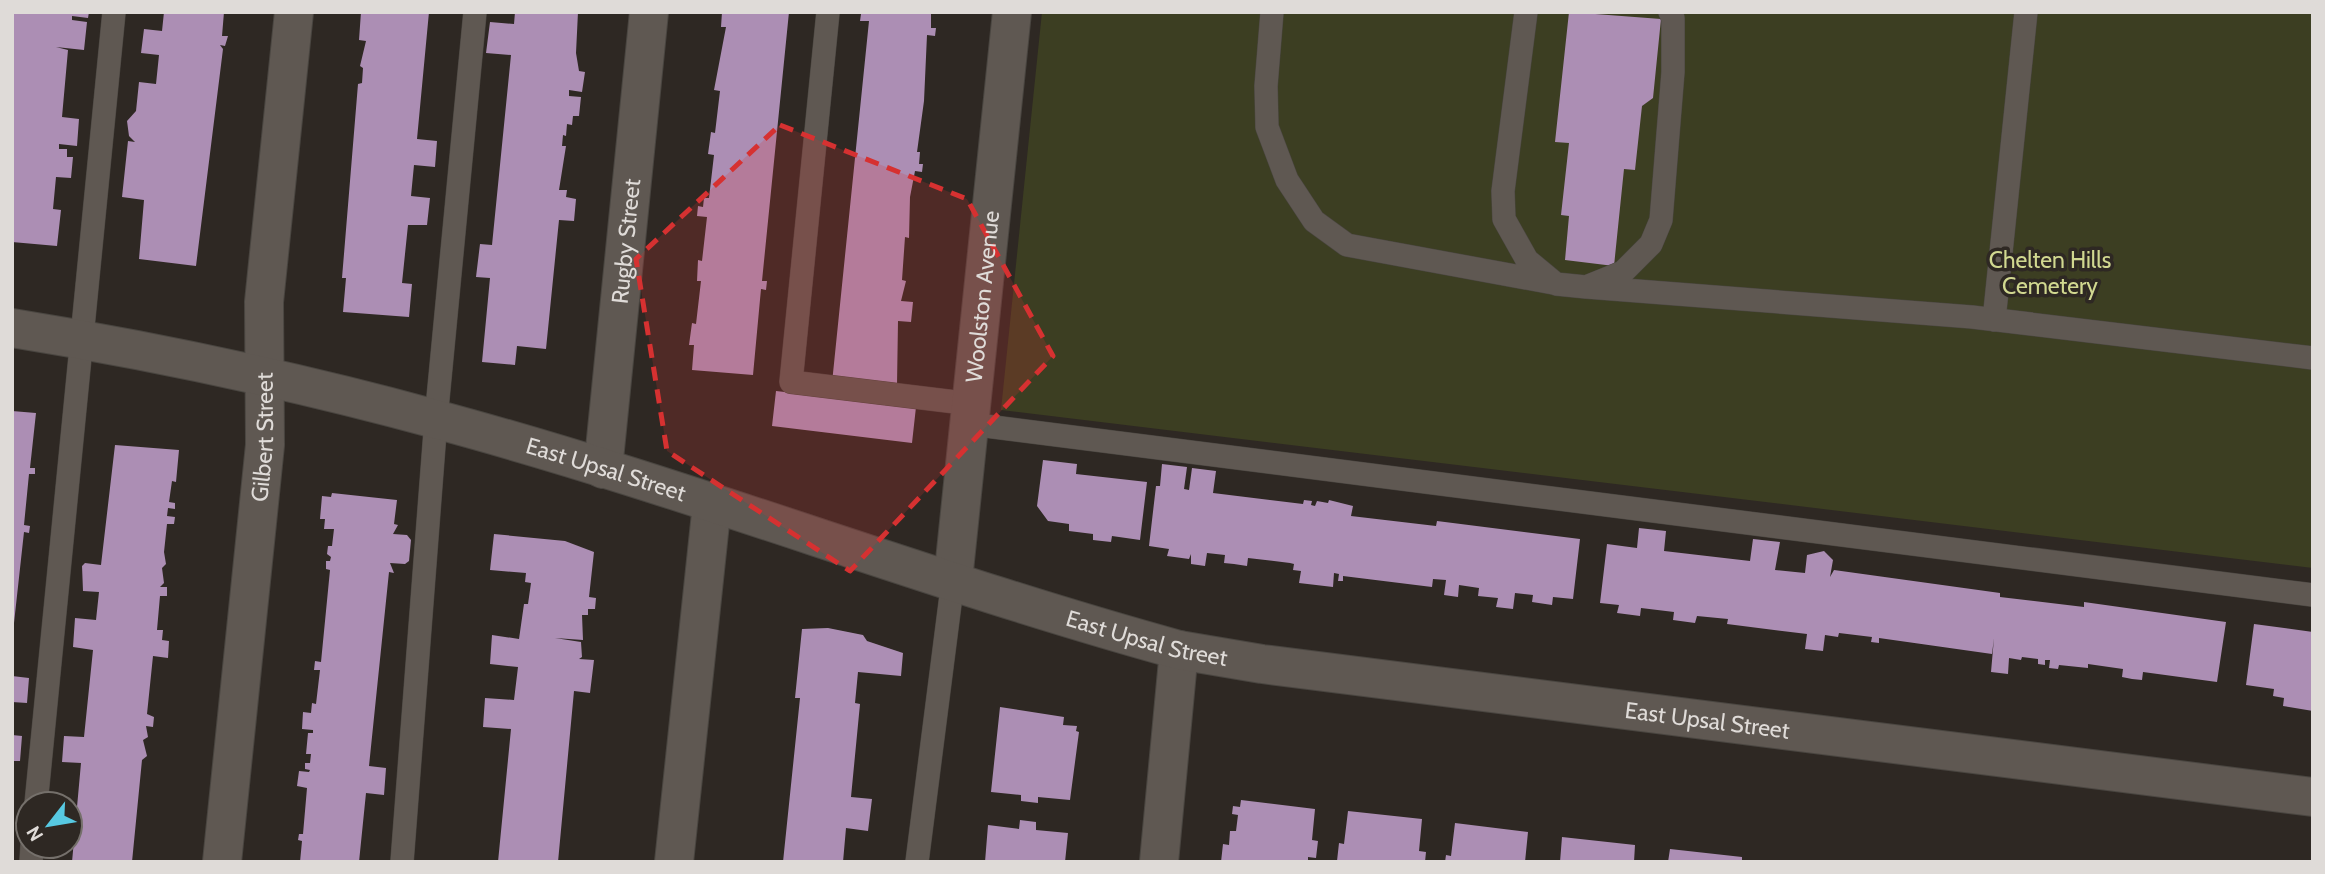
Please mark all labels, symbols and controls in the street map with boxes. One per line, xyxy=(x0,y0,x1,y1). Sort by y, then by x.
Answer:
street label: Rugby Street xyxy=(606,177,646,305)
street label: Woolston Avenue xyxy=(960,209,1005,384)
park label: Chelten Hills Cemetery xyxy=(1989,246,2111,300)
street label: Gilbert Street xyxy=(245,372,279,503)
street label: East Upsal Street xyxy=(523,431,690,507)
street label: East Upsal Street xyxy=(1063,604,1230,672)
street label: East Upsal Street xyxy=(1623,696,1791,745)
north arrow xyxy=(14,790,84,860)
text: N xyxy=(22,822,48,845)

